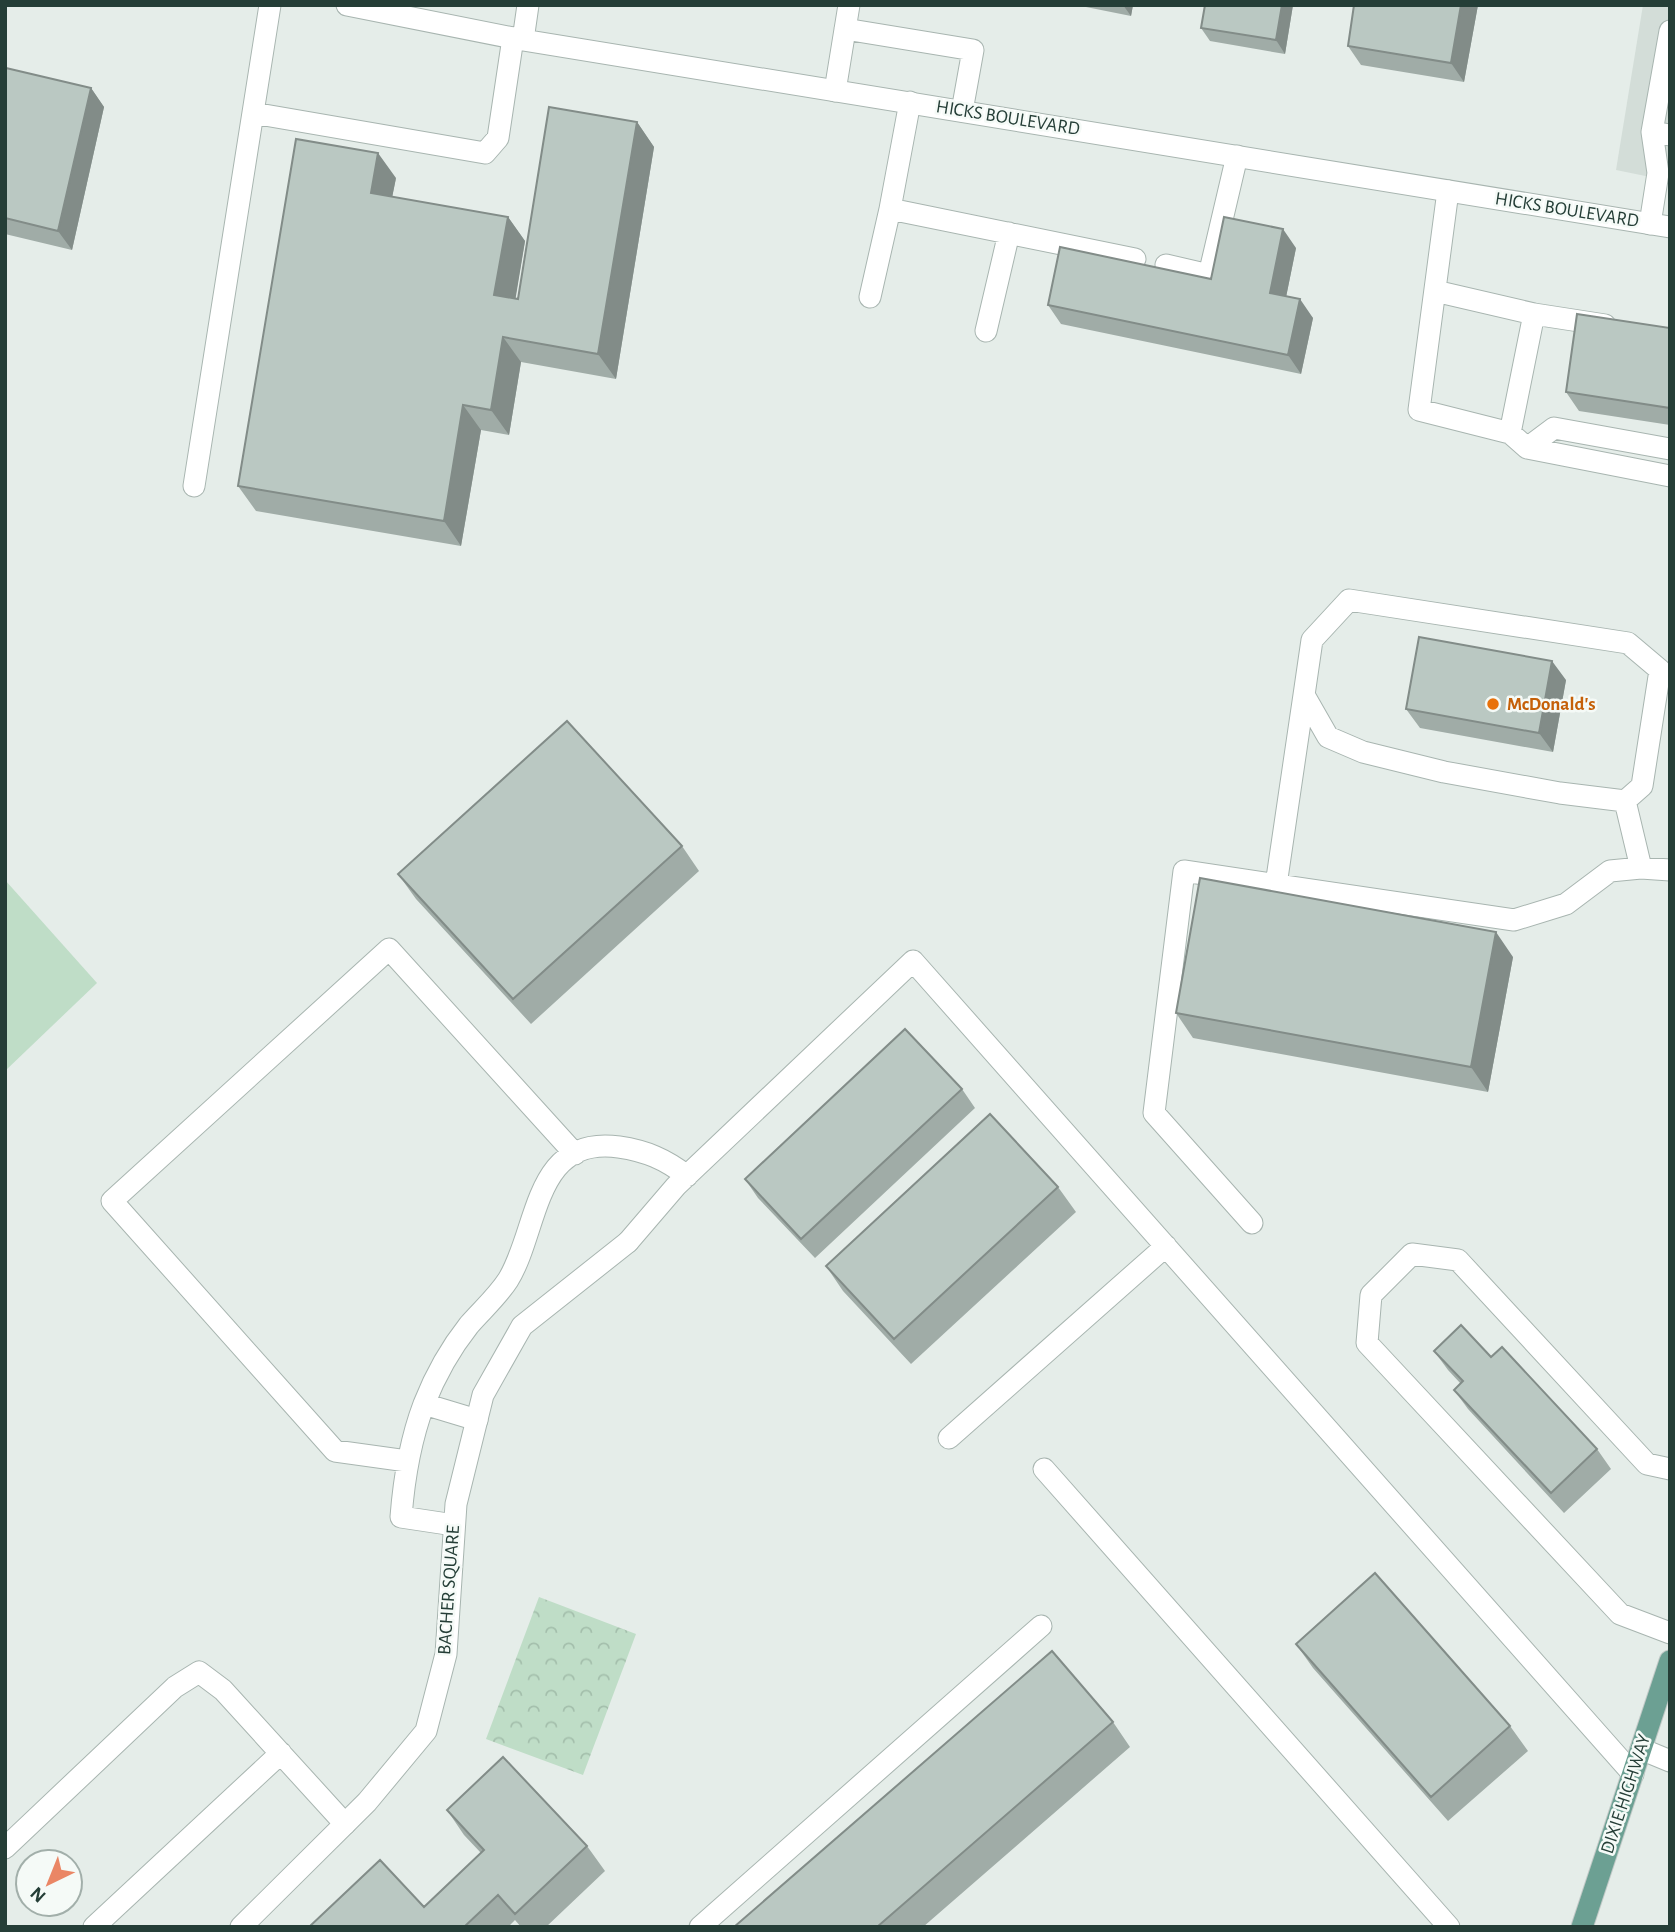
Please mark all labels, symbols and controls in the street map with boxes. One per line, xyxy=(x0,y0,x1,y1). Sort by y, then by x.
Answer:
street label: HICKS BOULEVARD xyxy=(935,97,1081,139)
street label: HICKS BOULEVARD xyxy=(1494,189,1640,231)
place label: McDonald's xyxy=(1507,695,1596,714)
marker: McDonald's xyxy=(1485,696,1501,712)
street label: BACHER SQUARE xyxy=(435,1524,463,1656)
street label: DIXIE HIGHWAY xyxy=(1598,1732,1654,1856)
north arrow xyxy=(14,1848,84,1918)
text: N xyxy=(27,1883,50,1906)

